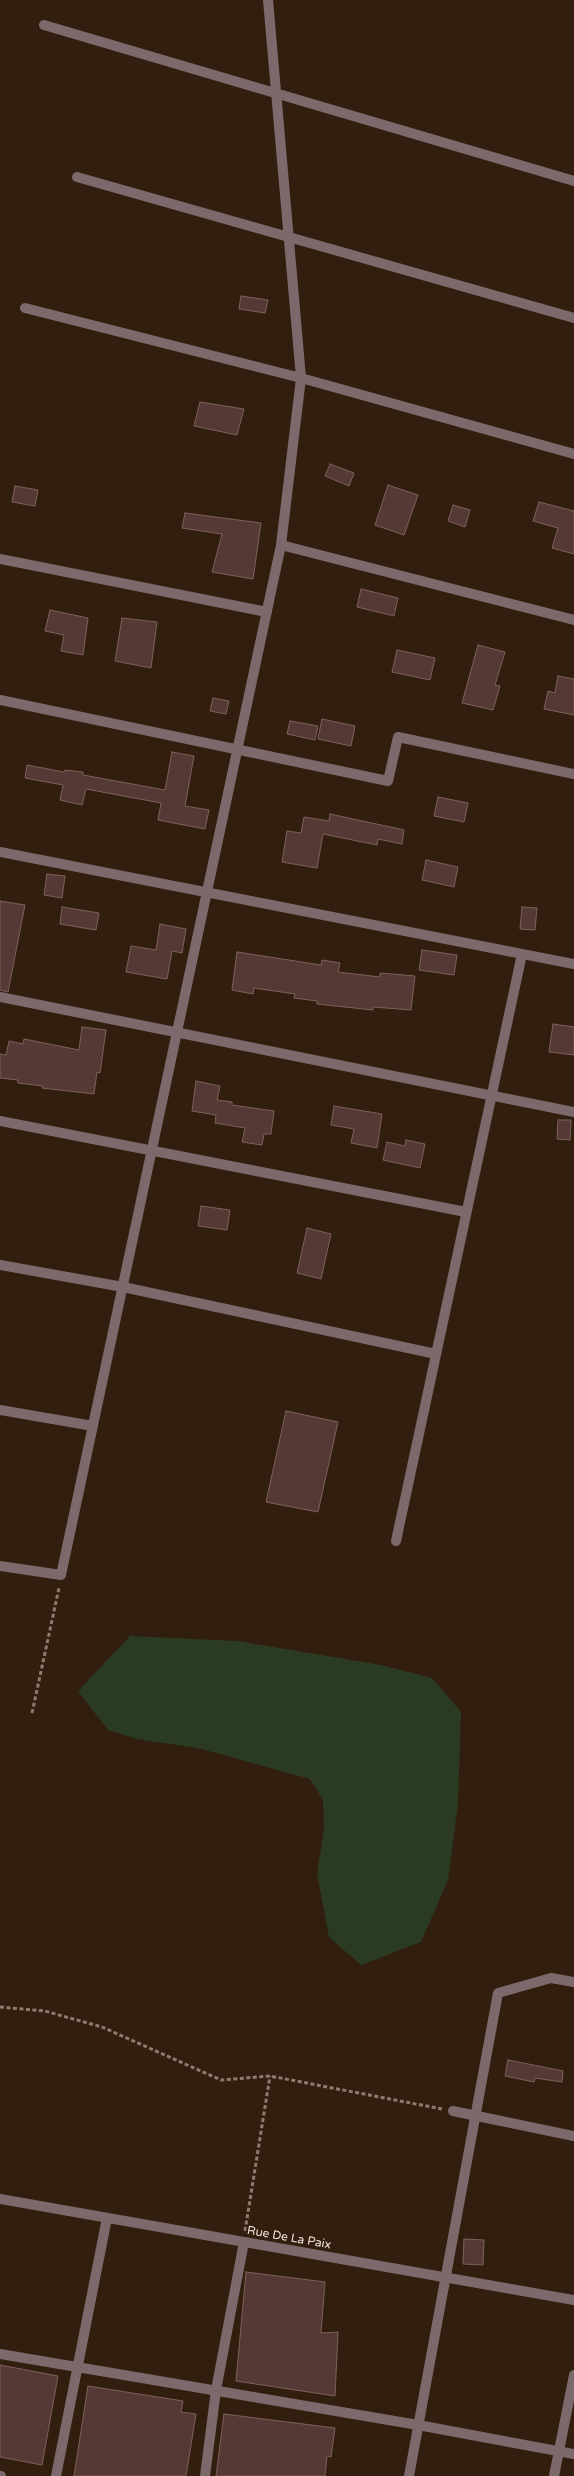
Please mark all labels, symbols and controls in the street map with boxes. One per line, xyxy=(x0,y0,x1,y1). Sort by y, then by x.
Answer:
street label: Rue De La Paix xyxy=(246,2224,332,2252)

